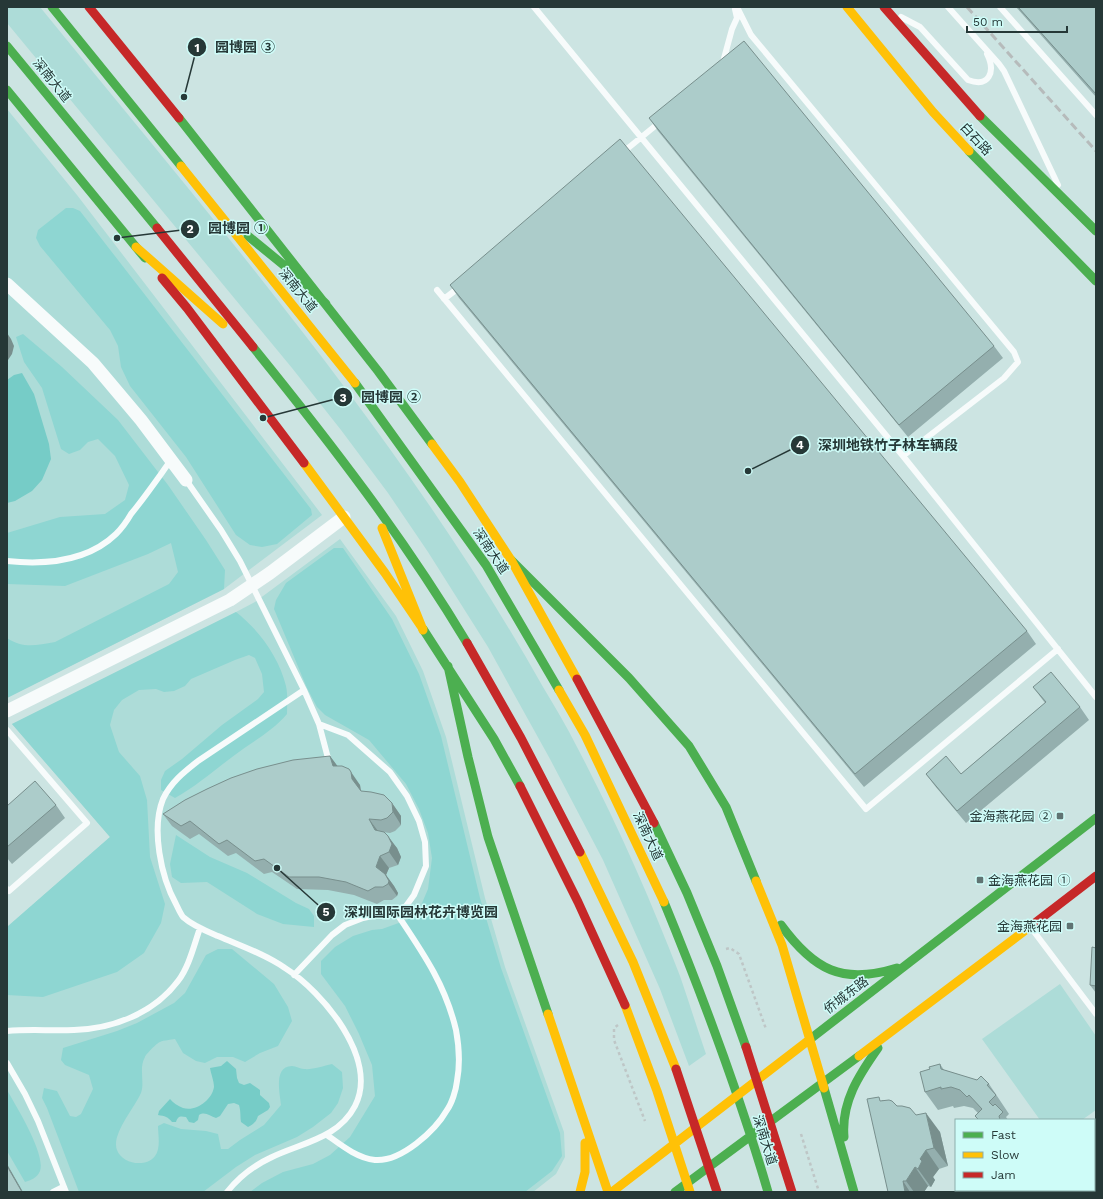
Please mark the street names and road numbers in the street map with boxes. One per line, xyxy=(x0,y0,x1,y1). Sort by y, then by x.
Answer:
street label: 深南大道 xyxy=(30,55,74,105)
street label: 白石路 xyxy=(957,120,995,158)
street label: 深南大道 xyxy=(276,265,320,315)
street label: 深南大道 xyxy=(470,525,512,577)
street label: 深南大道 xyxy=(630,809,666,863)
street label: 侨城东路 xyxy=(821,973,871,1017)
street label: 深南大道 xyxy=(750,1113,780,1167)

